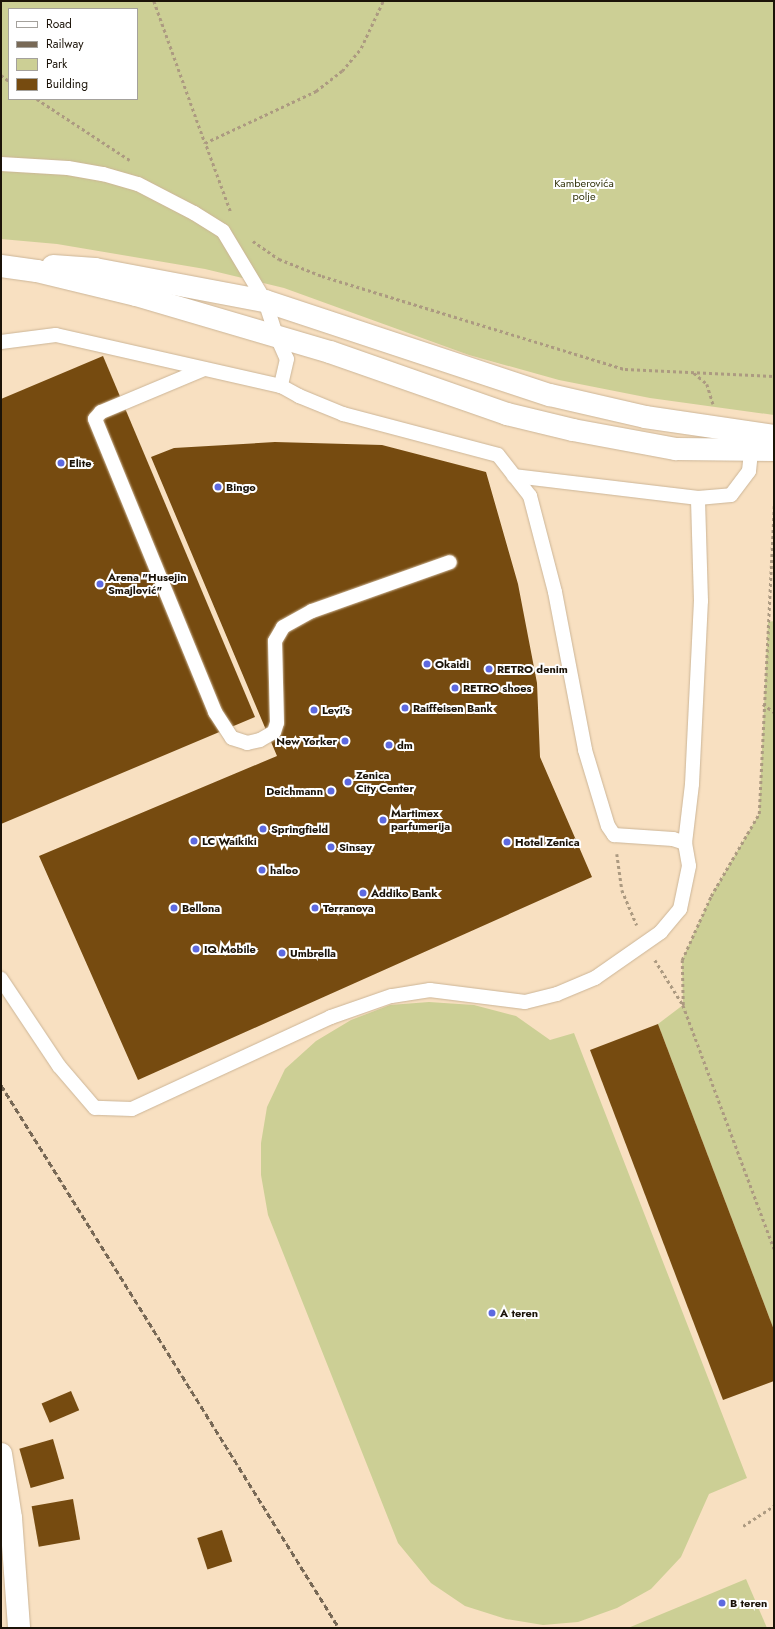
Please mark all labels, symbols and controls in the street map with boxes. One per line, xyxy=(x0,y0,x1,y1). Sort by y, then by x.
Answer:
legend xyxy=(8,8,138,100)
text: Road xyxy=(46,15,72,33)
text: Railway xyxy=(46,35,84,53)
text: Park xyxy=(46,55,67,73)
text: Building xyxy=(46,75,88,93)
park label: Kamberovića polje xyxy=(554,177,614,203)
place label: Elite xyxy=(69,456,91,470)
marker: Elite xyxy=(56,458,66,468)
place label: Bingo xyxy=(226,480,256,494)
marker: Bingo xyxy=(213,482,223,492)
place label: Arena "Husejin Smajlović" xyxy=(108,571,187,597)
marker: Arena "Husejin Smajlović" xyxy=(95,579,105,589)
place label: Okaidi xyxy=(435,657,469,671)
marker: Okaidi xyxy=(422,659,432,669)
place label: RETRO denim xyxy=(497,662,568,676)
marker: RETRO denim xyxy=(484,664,494,674)
place label: RETRO shoes xyxy=(463,681,531,695)
marker: RETRO shoes xyxy=(450,683,460,693)
place label: Raiffeisen Bank xyxy=(413,701,493,715)
place label: Levi's xyxy=(322,703,350,717)
marker: Raiffeisen Bank xyxy=(400,703,410,713)
marker: Levi's xyxy=(309,705,319,715)
place label: New Yorker xyxy=(276,734,337,748)
marker: New Yorker xyxy=(340,736,350,746)
place label: dm xyxy=(397,738,413,752)
marker: dm xyxy=(384,740,394,750)
place label: Zenica City Center xyxy=(356,769,414,795)
marker: Zenica City Center xyxy=(343,777,353,787)
place label: Deichmann xyxy=(266,784,323,798)
marker: Deichmann xyxy=(326,786,336,796)
place label: Martimex parfumerija xyxy=(391,807,450,833)
marker: Martimex parfumerija xyxy=(378,815,388,825)
place label: Springfield xyxy=(271,822,328,836)
marker: Springfield xyxy=(258,824,268,834)
place label: LC Waikiki xyxy=(202,834,257,848)
place label: Hotel Zenica xyxy=(515,835,580,849)
marker: LC Waikiki xyxy=(189,836,199,846)
marker: Hotel Zenica xyxy=(502,837,512,847)
place label: Sinsay xyxy=(339,840,372,854)
marker: Sinsay xyxy=(326,842,336,852)
place label: haloo xyxy=(270,863,298,877)
marker: haloo xyxy=(257,865,267,875)
place label: Addiko Bank xyxy=(371,886,438,900)
marker: Addiko Bank xyxy=(358,888,368,898)
place label: Bellona xyxy=(182,901,220,915)
place label: Terranova xyxy=(323,901,374,915)
marker: Bellona xyxy=(169,903,179,913)
marker: Terranova xyxy=(310,903,320,913)
place label: IQ Mobile xyxy=(204,942,256,956)
marker: IQ Mobile xyxy=(191,944,201,954)
place label: Umbrella xyxy=(290,946,336,960)
marker: Umbrella xyxy=(277,948,287,958)
place label: A teren xyxy=(500,1306,538,1320)
marker: A teren xyxy=(487,1308,497,1318)
place label: B teren xyxy=(730,1596,767,1610)
marker: B teren xyxy=(717,1598,727,1608)

